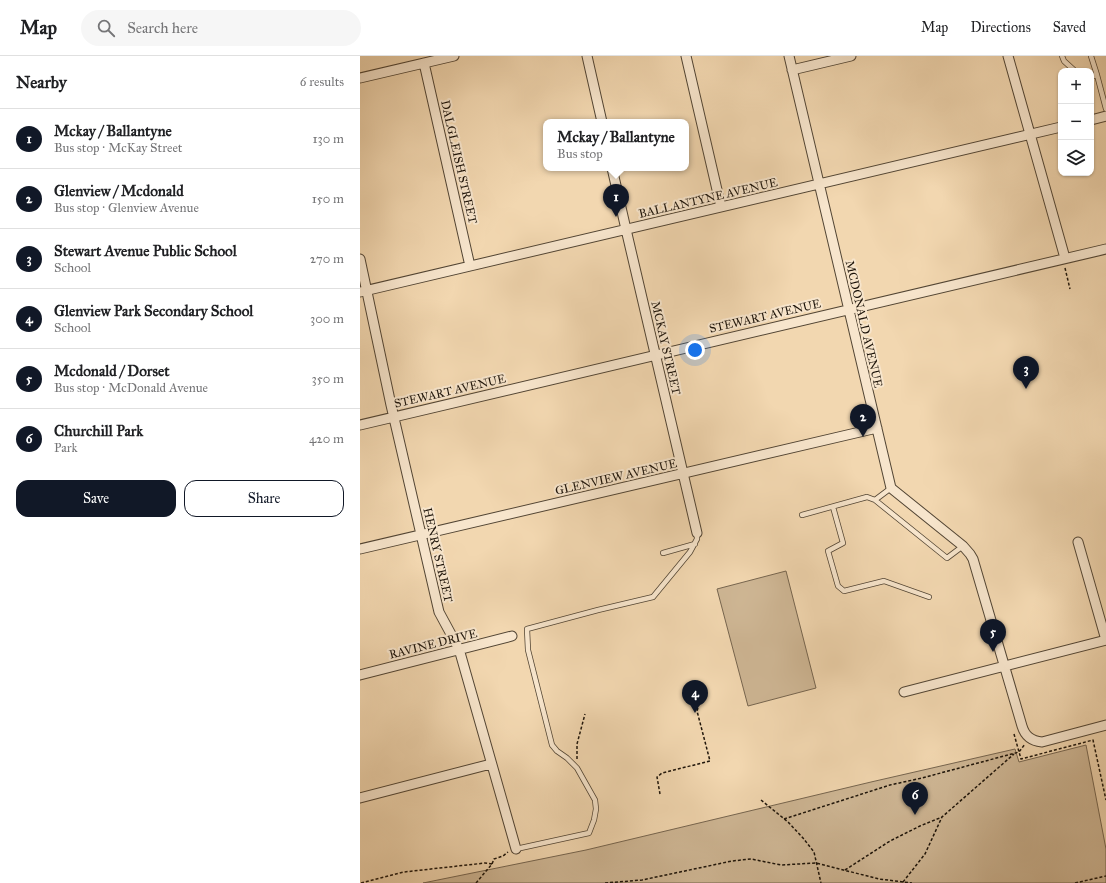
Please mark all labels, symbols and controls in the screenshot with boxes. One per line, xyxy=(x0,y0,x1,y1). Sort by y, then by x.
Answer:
search box xyxy=(81,10,361,46)
text: Map xyxy=(20,16,57,39)
icon: search xyxy=(95,17,117,39)
text: Search here xyxy=(127,19,198,37)
text: Map xyxy=(921,19,948,36)
text: Directions xyxy=(970,19,1031,36)
text: Saved xyxy=(1053,19,1086,36)
map controls xyxy=(1058,68,1094,176)
button: + xyxy=(1058,68,1094,104)
text: Nearby xyxy=(16,72,67,93)
text: 6 results xyxy=(300,74,344,90)
street label: DALGLEISH STREET xyxy=(438,99,480,225)
button: − xyxy=(1058,104,1094,140)
popup xyxy=(543,119,689,171)
text: Mckay / Ballantyne xyxy=(54,122,172,140)
text: Mckay / Ballantyne xyxy=(557,128,675,146)
text: 1 xyxy=(26,131,32,147)
text: 130 m xyxy=(312,131,344,147)
text: Bus stop · McKay Street xyxy=(54,140,182,156)
button: layers xyxy=(1058,140,1094,176)
text: Bus stop xyxy=(557,146,603,162)
street label: BALLANTYNE AVENUE xyxy=(637,175,779,221)
text: Glenview / Mcdonald xyxy=(54,182,184,200)
pin: 1 xyxy=(603,184,629,217)
text: 2 xyxy=(26,191,32,207)
text: 150 m xyxy=(312,191,344,207)
text: Bus stop · Glenview Avenue xyxy=(54,200,199,216)
text: Stewart Avenue Public School xyxy=(54,242,237,260)
text: 3 xyxy=(26,251,32,267)
text: 270 m xyxy=(310,251,344,267)
street label: MCDONALD AVENUE xyxy=(843,259,886,389)
text: School xyxy=(54,260,91,276)
street label: STEWART AVENUE xyxy=(708,296,822,336)
street label: MCKAY STREET xyxy=(648,300,684,396)
text: Glenview Park Secondary School xyxy=(54,302,253,320)
text: 4 xyxy=(25,311,33,327)
text: 300 m xyxy=(310,311,344,327)
text: School xyxy=(54,320,91,336)
your location xyxy=(685,340,705,360)
pin: 3 xyxy=(1013,356,1039,389)
text: Mcdonald / Dorset xyxy=(54,362,169,380)
text: 5 xyxy=(26,371,32,387)
text: 350 m xyxy=(311,371,344,387)
street label: STEWART AVENUE xyxy=(393,371,507,411)
text: Bus stop · McDonald Avenue xyxy=(54,380,208,396)
pin: 2 xyxy=(850,404,876,437)
text: Churchill Park xyxy=(54,422,143,440)
text: 6 xyxy=(26,431,32,447)
text: 420 m xyxy=(309,431,344,447)
text: Park xyxy=(54,440,78,456)
street label: GLENVIEW AVENUE xyxy=(554,456,679,498)
button: Save xyxy=(16,480,176,517)
button: Share xyxy=(184,480,344,517)
street label: HENRY STREET xyxy=(420,506,456,604)
pin: 5 xyxy=(980,619,1006,652)
street label: RAVINE DRIVE xyxy=(387,626,479,662)
pin: 4 xyxy=(682,680,708,713)
pin: 6 xyxy=(902,782,928,815)

